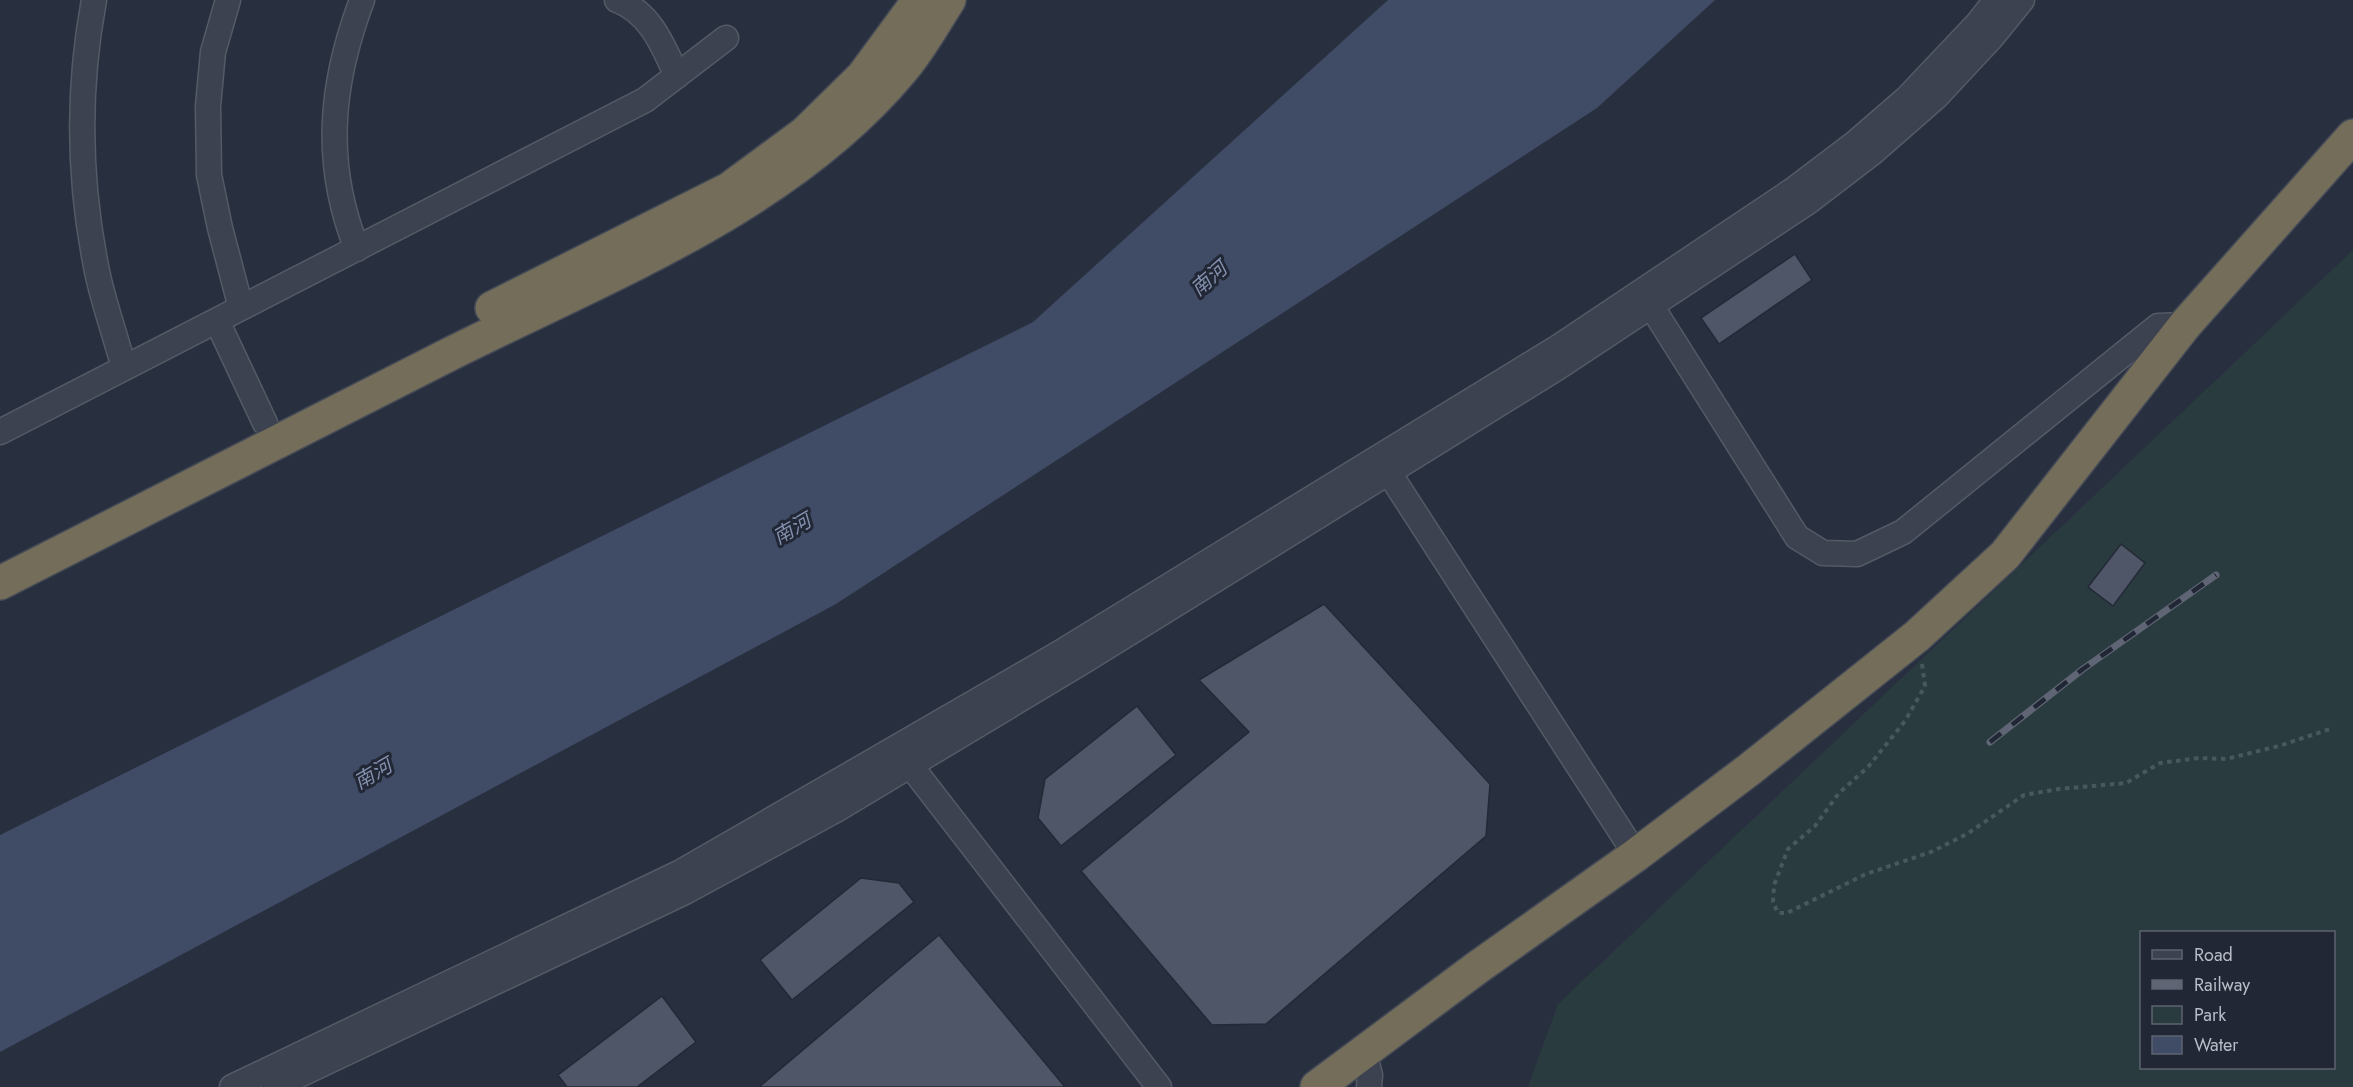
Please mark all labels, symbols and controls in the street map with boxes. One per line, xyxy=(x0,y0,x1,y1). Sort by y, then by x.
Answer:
water label: 南河 xyxy=(1184,252,1237,303)
water label: 南河 xyxy=(767,504,820,552)
water label: 南河 xyxy=(348,749,401,797)
legend xyxy=(2140,931,2335,1069)
text: Road xyxy=(2194,942,2233,968)
text: Railway xyxy=(2194,972,2250,998)
text: Park xyxy=(2194,1002,2226,1028)
text: Water xyxy=(2194,1032,2239,1058)

